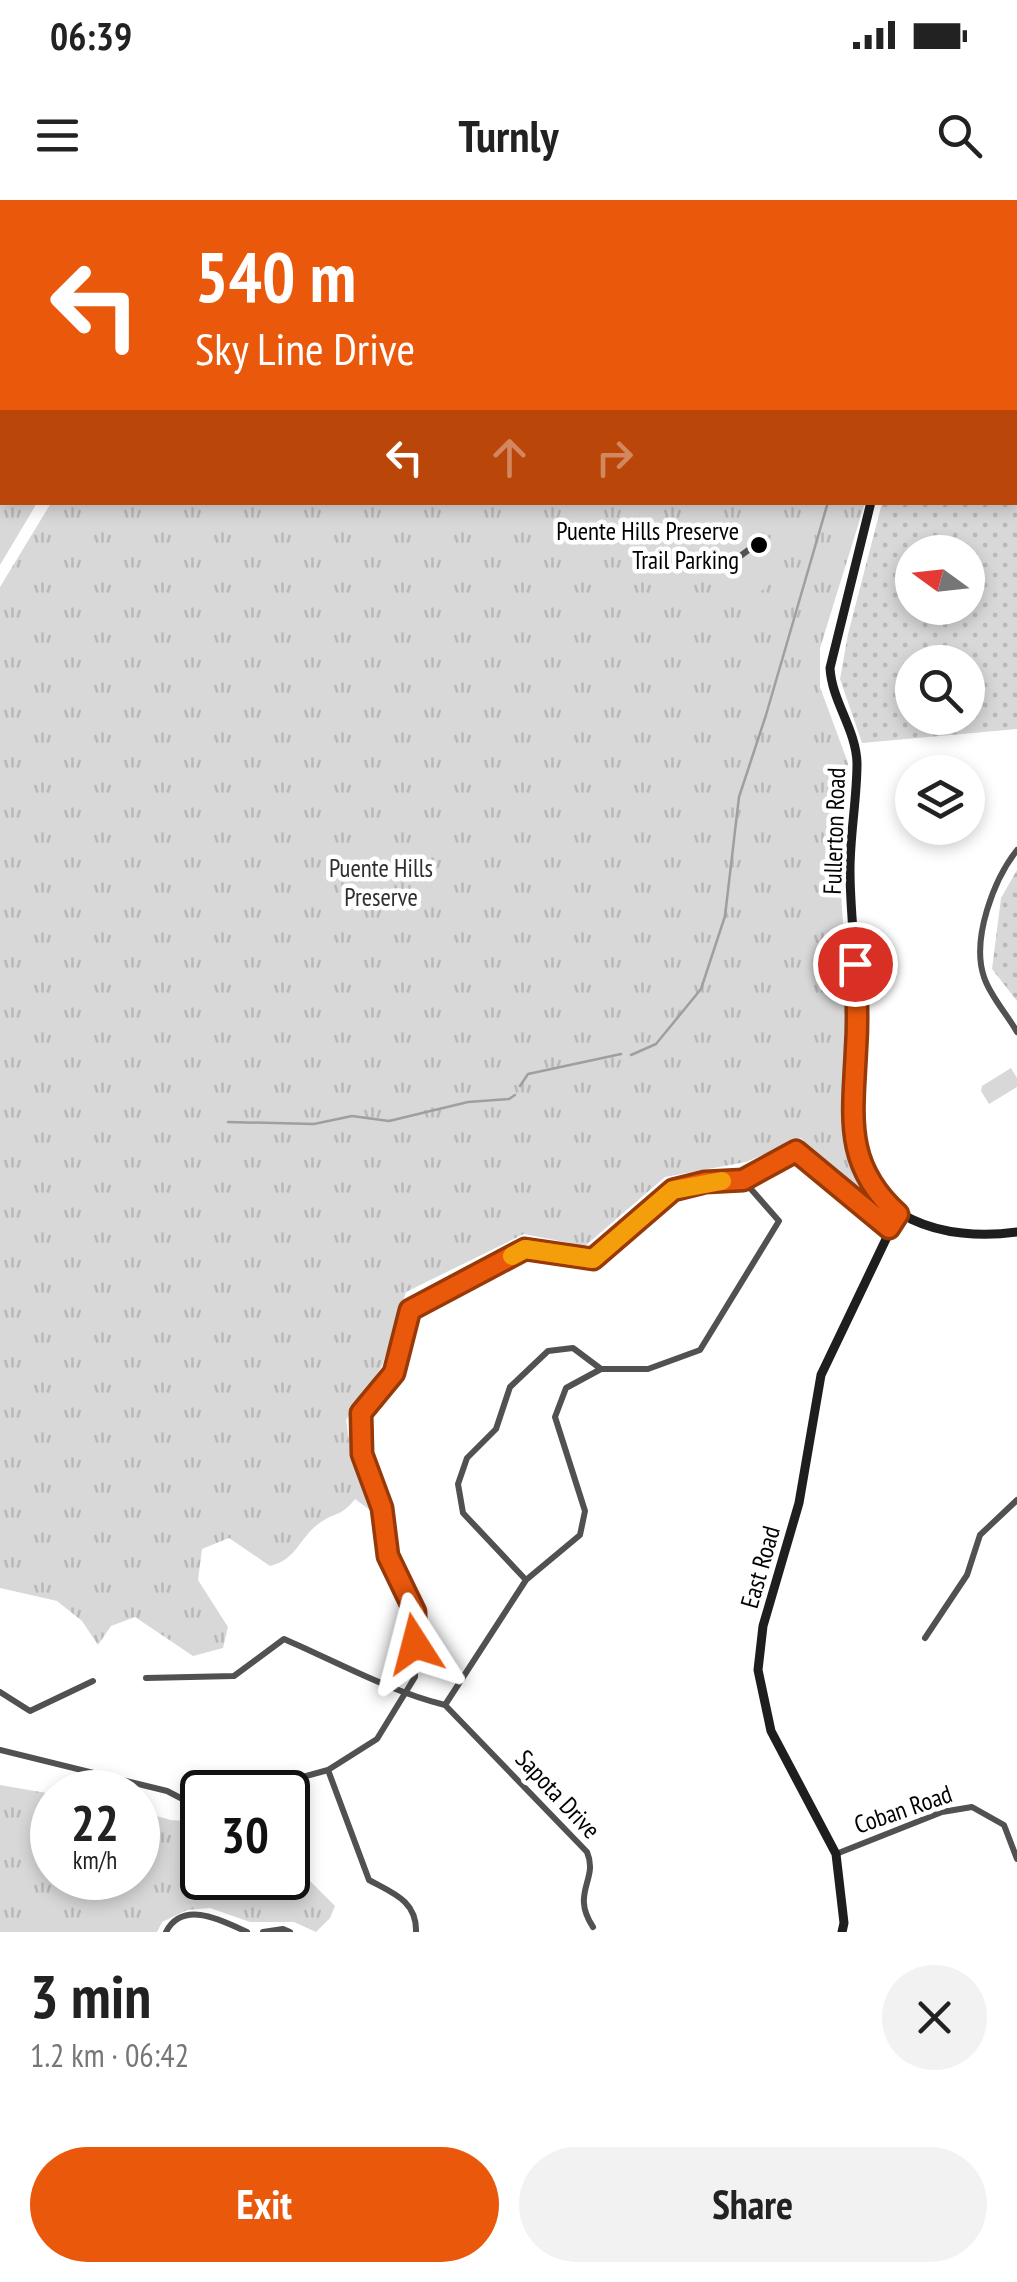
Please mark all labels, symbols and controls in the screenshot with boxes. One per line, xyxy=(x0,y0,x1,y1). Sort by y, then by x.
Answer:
text: 06:39 xyxy=(50,11,132,60)
text: Turnly xyxy=(459,106,558,164)
icon: menu xyxy=(30,108,85,163)
icon: search xyxy=(932,108,987,163)
text: 540 m xyxy=(195,231,356,321)
icon: left xyxy=(30,240,160,370)
text: Sky Line Drive xyxy=(195,319,415,377)
icon: left xyxy=(377,430,432,485)
icon: ahead xyxy=(482,430,537,485)
icon: right xyxy=(587,430,642,485)
place label: Puente Hills Preserve Trail Parking xyxy=(556,515,739,576)
marker: Puente Hills Preserve Trail Parking xyxy=(748,534,770,556)
north arrow xyxy=(895,535,985,625)
map controls xyxy=(895,535,985,845)
button: search xyxy=(895,645,985,735)
button: layers xyxy=(895,755,985,845)
street label: Fullerton Road xyxy=(816,767,852,895)
park label: Puente Hills Preserve xyxy=(329,852,433,913)
pin xyxy=(813,922,898,1007)
icon: arrive xyxy=(828,937,883,992)
street label: East Road xyxy=(733,1522,787,1612)
position arrow xyxy=(363,1592,467,1696)
street label: Sapota Drive xyxy=(509,1743,607,1845)
speed limit sign: 30 xyxy=(180,1770,310,1900)
street label: Coban Road xyxy=(850,1777,956,1841)
text: 22 xyxy=(71,1790,119,1855)
text: km/h xyxy=(73,1844,117,1876)
text: 3 min xyxy=(30,1957,151,2035)
button: close xyxy=(882,1965,987,2070)
text: 1.2 km · 06:42 xyxy=(30,2034,189,2076)
button: Exit xyxy=(30,2147,499,2262)
button: Share xyxy=(519,2147,987,2262)

